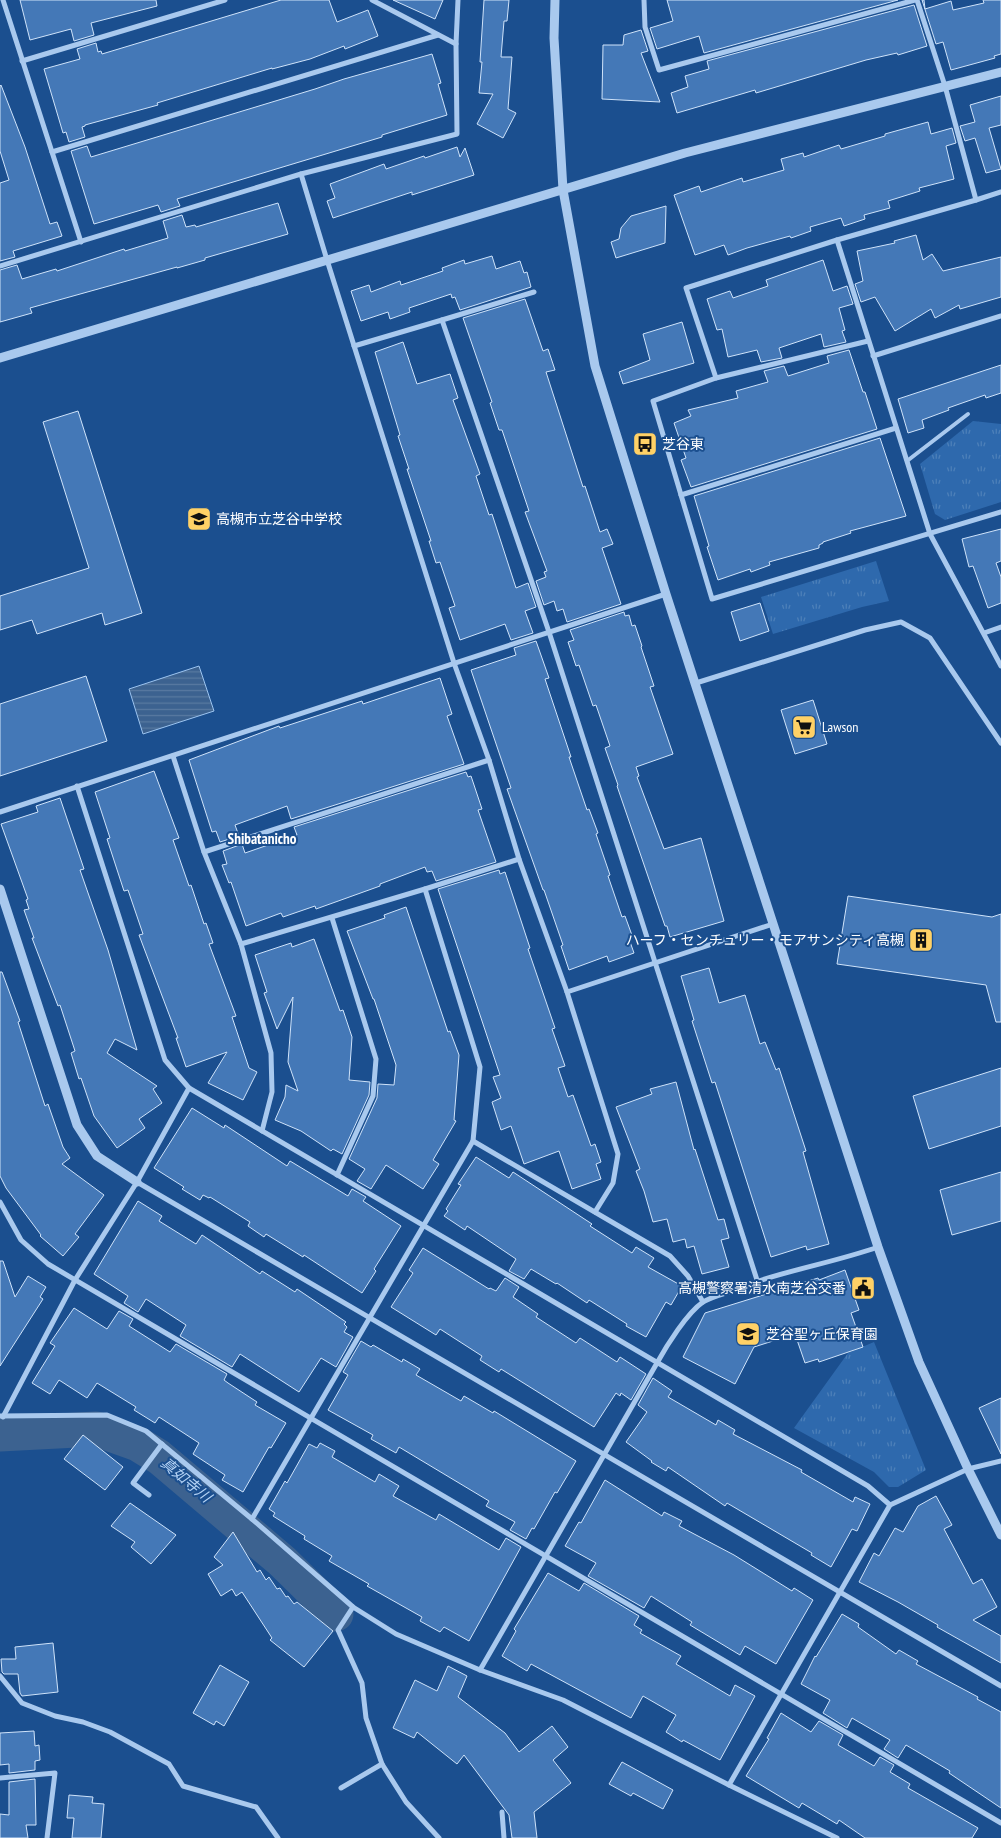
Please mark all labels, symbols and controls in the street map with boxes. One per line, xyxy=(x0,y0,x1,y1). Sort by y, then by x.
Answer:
bus stop icon: 芝谷東 xyxy=(632,431,658,457)
place label: 芝谷東 xyxy=(662,435,704,453)
school or university icon: 高槻市立芝谷中学校 xyxy=(186,506,212,532)
place label: 高槻市立芝谷中学校 xyxy=(216,510,342,528)
supermarket icon: Lawson xyxy=(791,714,817,740)
place label: Lawson xyxy=(822,718,858,736)
district label: Shibatanicho xyxy=(228,829,297,848)
building icon: ハーフ・センチュリー・モアサンシティ高槻 xyxy=(908,927,934,953)
place label: ハーフ・センチュリー・モアサンシティ高槻 xyxy=(626,931,904,949)
public building icon: 高槻警察署清水南芝谷交番 xyxy=(850,1275,876,1301)
place label: 高槻警察署清水南芝谷交番 xyxy=(678,1279,846,1297)
school or university icon: 芝谷聖ヶ丘保育園 xyxy=(735,1321,761,1347)
place label: 芝谷聖ヶ丘保育園 xyxy=(766,1325,878,1343)
water label: 真如寺川 xyxy=(157,1453,217,1507)

